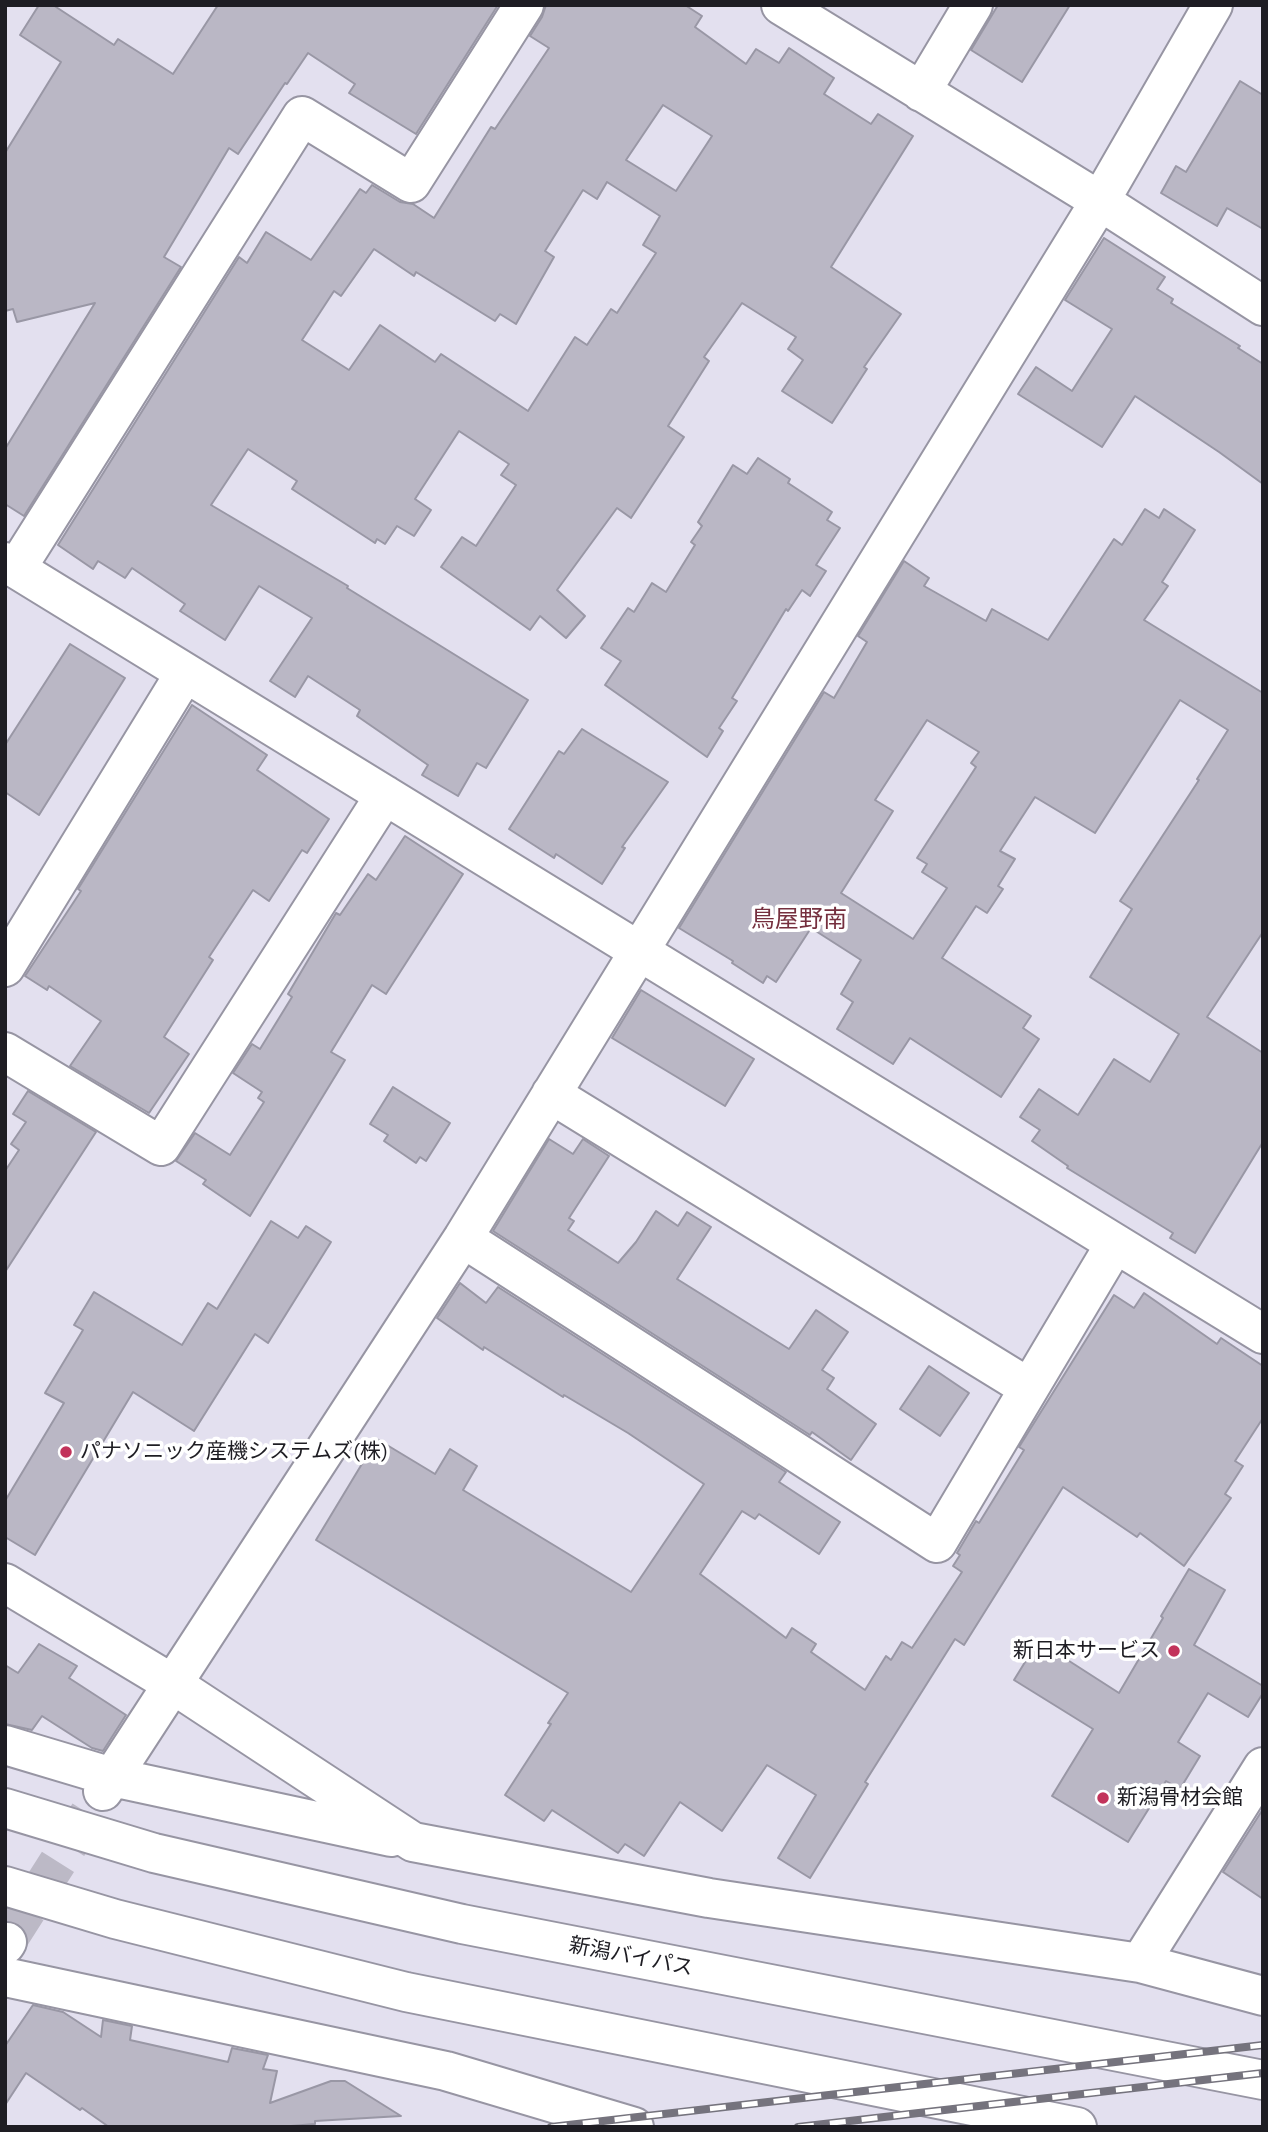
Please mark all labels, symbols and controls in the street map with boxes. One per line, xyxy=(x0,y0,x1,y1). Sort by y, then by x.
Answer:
district label: 鳥屋野南 xyxy=(751,906,847,934)
place label: パナソニック産機システムズ(株) xyxy=(80,1439,388,1465)
marker: パナソニック産機システムズ(株) xyxy=(58,1444,74,1460)
place label: 新日本サービス xyxy=(1013,1638,1160,1664)
marker: 新日本サービス xyxy=(1166,1643,1182,1659)
place label: 新潟骨材会館 xyxy=(1117,1785,1243,1811)
marker: 新潟骨材会館 xyxy=(1095,1790,1111,1806)
street label: 新潟バイパス xyxy=(567,1933,695,1981)

